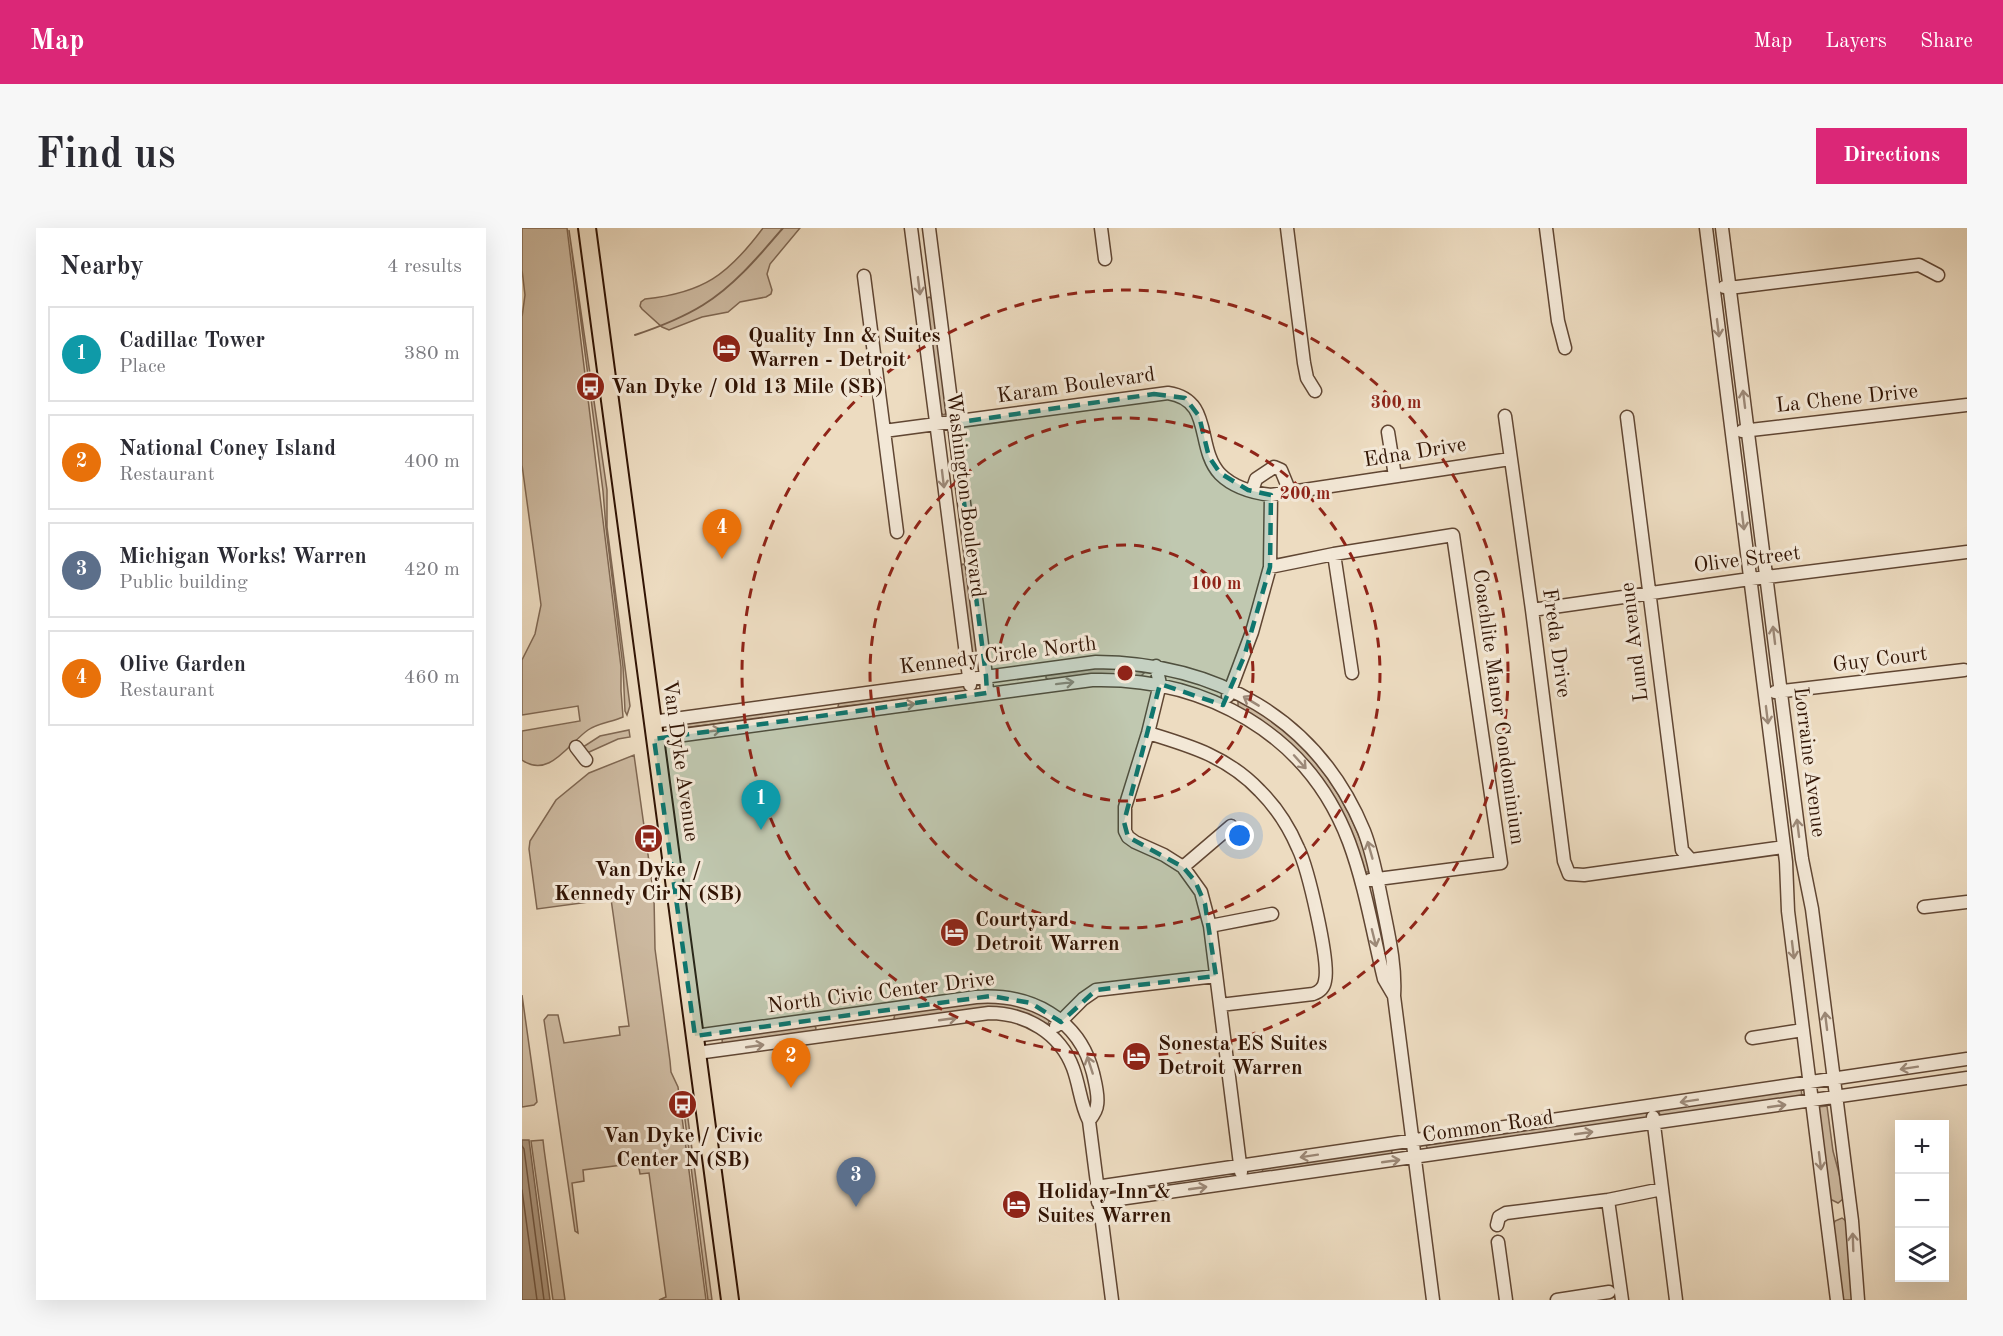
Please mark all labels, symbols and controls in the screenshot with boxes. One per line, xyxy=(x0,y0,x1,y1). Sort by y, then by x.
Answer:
text: Map xyxy=(30,28,84,56)
text: Map xyxy=(1753,31,1792,52)
text: Layers xyxy=(1825,31,1887,52)
text: Share xyxy=(1920,31,1973,52)
button: Directions xyxy=(1816,128,1967,184)
text: Find us xyxy=(36,135,175,177)
text: Nearby xyxy=(60,254,144,280)
text: 4 results xyxy=(387,257,462,277)
one-way arrow xyxy=(913,276,924,295)
one-way arrow xyxy=(1713,317,1724,337)
place label: Quality Inn & Suites Warren - Detroit xyxy=(748,326,941,371)
text: Cadillac Tower xyxy=(119,330,265,352)
hotel icon: Quality Inn & Suites Warren - Detroit xyxy=(711,332,743,364)
text: 1 xyxy=(76,344,87,364)
text: 380 m xyxy=(404,344,460,364)
text: Place xyxy=(119,357,166,377)
street label: Karam Boulevard xyxy=(995,364,1157,408)
bus stop icon: Van Dyke / Old 13 Mile (SB) xyxy=(574,371,606,403)
place label: Van Dyke / Old 13 Mile (SB) xyxy=(611,377,883,398)
street label: La Chene Drive xyxy=(1775,381,1919,417)
one-way arrow xyxy=(1738,390,1749,410)
street label: Washington Boulevard xyxy=(942,391,988,599)
text: 300 m xyxy=(1371,394,1421,412)
street label: Edna Drive xyxy=(1362,435,1468,471)
text: National Coney Island xyxy=(119,438,336,460)
text: 2 xyxy=(76,452,87,472)
text: 400 m xyxy=(404,452,460,472)
text: Restaurant xyxy=(119,465,215,485)
one-way arrow xyxy=(938,469,949,489)
text: 200 m xyxy=(1280,485,1330,503)
pin: 4 xyxy=(702,510,742,559)
one-way arrow xyxy=(1738,511,1749,531)
street label: Olive Street xyxy=(1692,543,1802,577)
text: Michigan Works! Warren xyxy=(119,546,367,568)
text: 3 xyxy=(76,560,87,580)
text: 420 m xyxy=(404,560,460,580)
street label: Coachlite Manor Condominium xyxy=(1468,568,1528,846)
text: Public building xyxy=(119,573,248,593)
text: 100 m xyxy=(1191,575,1241,593)
street label: Lund Avenue xyxy=(1617,581,1653,703)
street label: Freda Drive xyxy=(1538,587,1574,699)
one-way arrow xyxy=(1768,625,1779,645)
street label: Kennedy Circle North xyxy=(898,633,1098,679)
street label: Guy Court xyxy=(1832,644,1928,676)
text: Olive Garden xyxy=(119,654,246,676)
centre of rings xyxy=(1115,663,1135,683)
text: 4 xyxy=(76,668,87,688)
text: 460 m xyxy=(404,668,460,688)
one-way arrow xyxy=(1055,677,1075,688)
street label: Van Dyke Avenue xyxy=(658,679,702,843)
text: Restaurant xyxy=(119,681,215,701)
street label: Lorraine Avenue xyxy=(1789,686,1829,838)
one-way arrow xyxy=(1243,695,1260,707)
one-way arrow xyxy=(895,699,915,710)
one-way arrow xyxy=(1762,704,1773,724)
one-way arrow xyxy=(702,726,722,737)
one-way arrow xyxy=(1293,754,1307,769)
pin: 1 xyxy=(742,780,780,830)
one-way arrow xyxy=(1792,819,1803,839)
your location xyxy=(1225,821,1254,850)
bus stop icon: Van Dyke / Kennedy Cir N (SB) xyxy=(632,823,664,855)
one-way arrow xyxy=(1364,841,1375,860)
place label: Van Dyke / Kennedy Cir N (SB) xyxy=(554,860,742,905)
place label: Courtyard Detroit Warren xyxy=(975,910,1120,955)
hotel icon: Courtyard Detroit Warren xyxy=(938,916,970,948)
one-way arrow xyxy=(1368,929,1380,948)
one-way arrow xyxy=(1788,940,1799,959)
street label: North Civic Center Drive xyxy=(766,969,996,1017)
one-way arrow xyxy=(1820,1011,1831,1031)
one-way arrow xyxy=(938,1013,958,1024)
place label: Sonesta ES Suites Detroit Warren xyxy=(1158,1034,1327,1079)
pin: 2 xyxy=(772,1038,810,1088)
one-way arrow xyxy=(745,1040,765,1051)
hotel icon: Sonesta ES Suites Detroit Warren xyxy=(1121,1040,1153,1072)
one-way arrow xyxy=(1084,1056,1095,1075)
one-way arrow xyxy=(1900,1063,1920,1074)
bus stop icon: Van Dyke / Civic Center N (SB) xyxy=(667,1089,699,1121)
one-way arrow xyxy=(1680,1095,1700,1106)
one-way arrow xyxy=(1767,1101,1787,1112)
street label: Common Road xyxy=(1421,1107,1555,1147)
map controls xyxy=(1895,1120,1949,1282)
button: + xyxy=(1895,1120,1949,1174)
place label: Van Dyke / Civic Center N (SB) xyxy=(603,1126,763,1171)
one-way arrow xyxy=(1574,1128,1593,1139)
one-way arrow xyxy=(1300,1150,1320,1161)
one-way arrow xyxy=(1814,1151,1825,1171)
one-way arrow xyxy=(1381,1155,1400,1166)
pin: 3 xyxy=(836,1158,876,1207)
button: − xyxy=(1895,1174,1949,1228)
place label: Holiday Inn & Suites Warren xyxy=(1037,1182,1171,1227)
one-way arrow xyxy=(1187,1183,1207,1194)
hotel icon: Holiday Inn & Suites Warren xyxy=(1000,1188,1032,1220)
button: layers xyxy=(1895,1228,1949,1282)
one-way arrow xyxy=(1847,1232,1858,1252)

